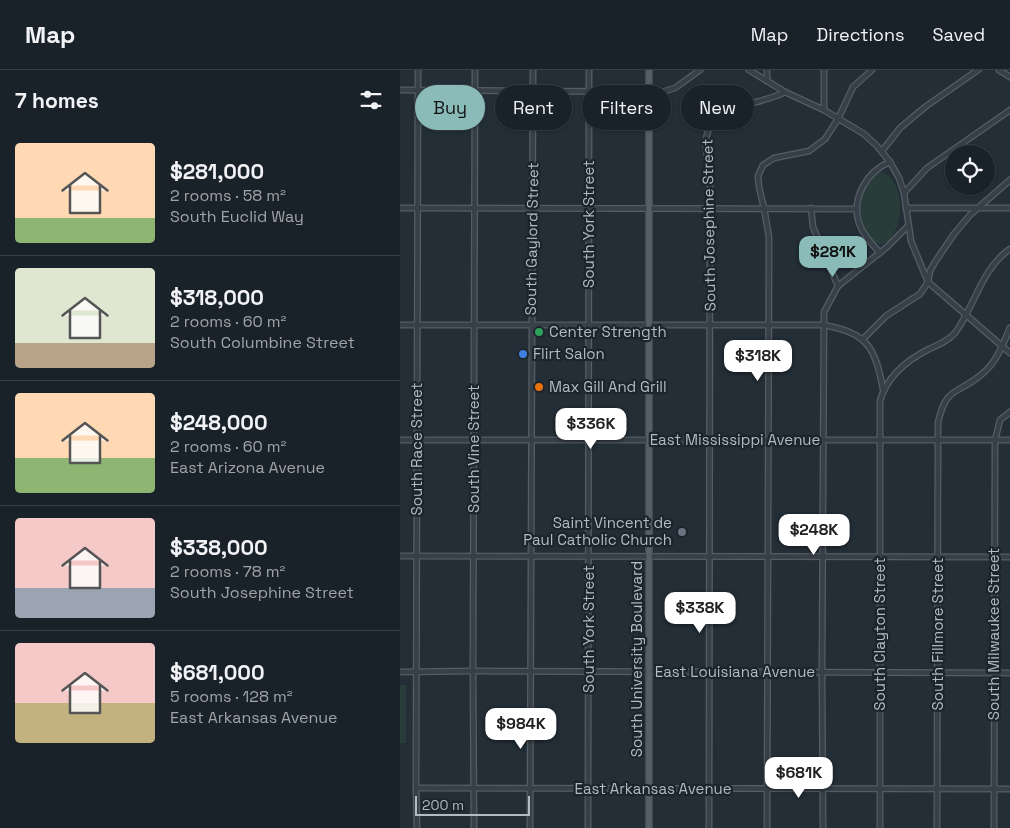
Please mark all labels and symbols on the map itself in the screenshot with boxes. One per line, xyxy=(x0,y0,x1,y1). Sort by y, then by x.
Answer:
street label: South Josephine Street xyxy=(697,139,720,311)
street label: South York Street xyxy=(579,160,598,288)
street label: South Gaylord Street xyxy=(521,162,542,316)
pin: $281K xyxy=(798,236,868,278)
place label: Center Strength xyxy=(549,322,667,341)
marker: Center Strength xyxy=(533,326,545,338)
pin: $318K xyxy=(723,340,793,382)
place label: Flirt Salon xyxy=(533,344,605,363)
marker: Flirt Salon xyxy=(517,348,529,360)
place label: Max Gill And Grill xyxy=(549,377,667,396)
marker: Max Gill And Grill xyxy=(533,381,545,393)
street label: South Race Street xyxy=(407,382,426,516)
street label: South Vine Street xyxy=(464,385,483,513)
pin: $336K xyxy=(556,408,626,450)
street label: East Mississippi Avenue xyxy=(650,430,820,449)
place label: Saint Vincent de Paul Catholic Church xyxy=(523,513,672,549)
pin: $248K xyxy=(779,514,849,556)
marker: Saint Vincent de Paul Catholic Church xyxy=(676,526,688,538)
street label: South Milwaukee Street xyxy=(984,548,1003,720)
street label: South Clayton Street xyxy=(870,557,889,711)
street label: South Fillmore Street xyxy=(928,557,947,710)
street label: South University Boulevard xyxy=(627,561,646,757)
street label: South York Street xyxy=(579,565,598,693)
pin: $338K xyxy=(665,592,735,634)
street label: East Louisiana Avenue xyxy=(655,662,815,681)
pin: $984K xyxy=(486,708,556,750)
pin: $681K xyxy=(764,756,834,799)
street label: East Arkansas Avenue xyxy=(574,779,732,798)
scale bar xyxy=(415,793,530,816)

